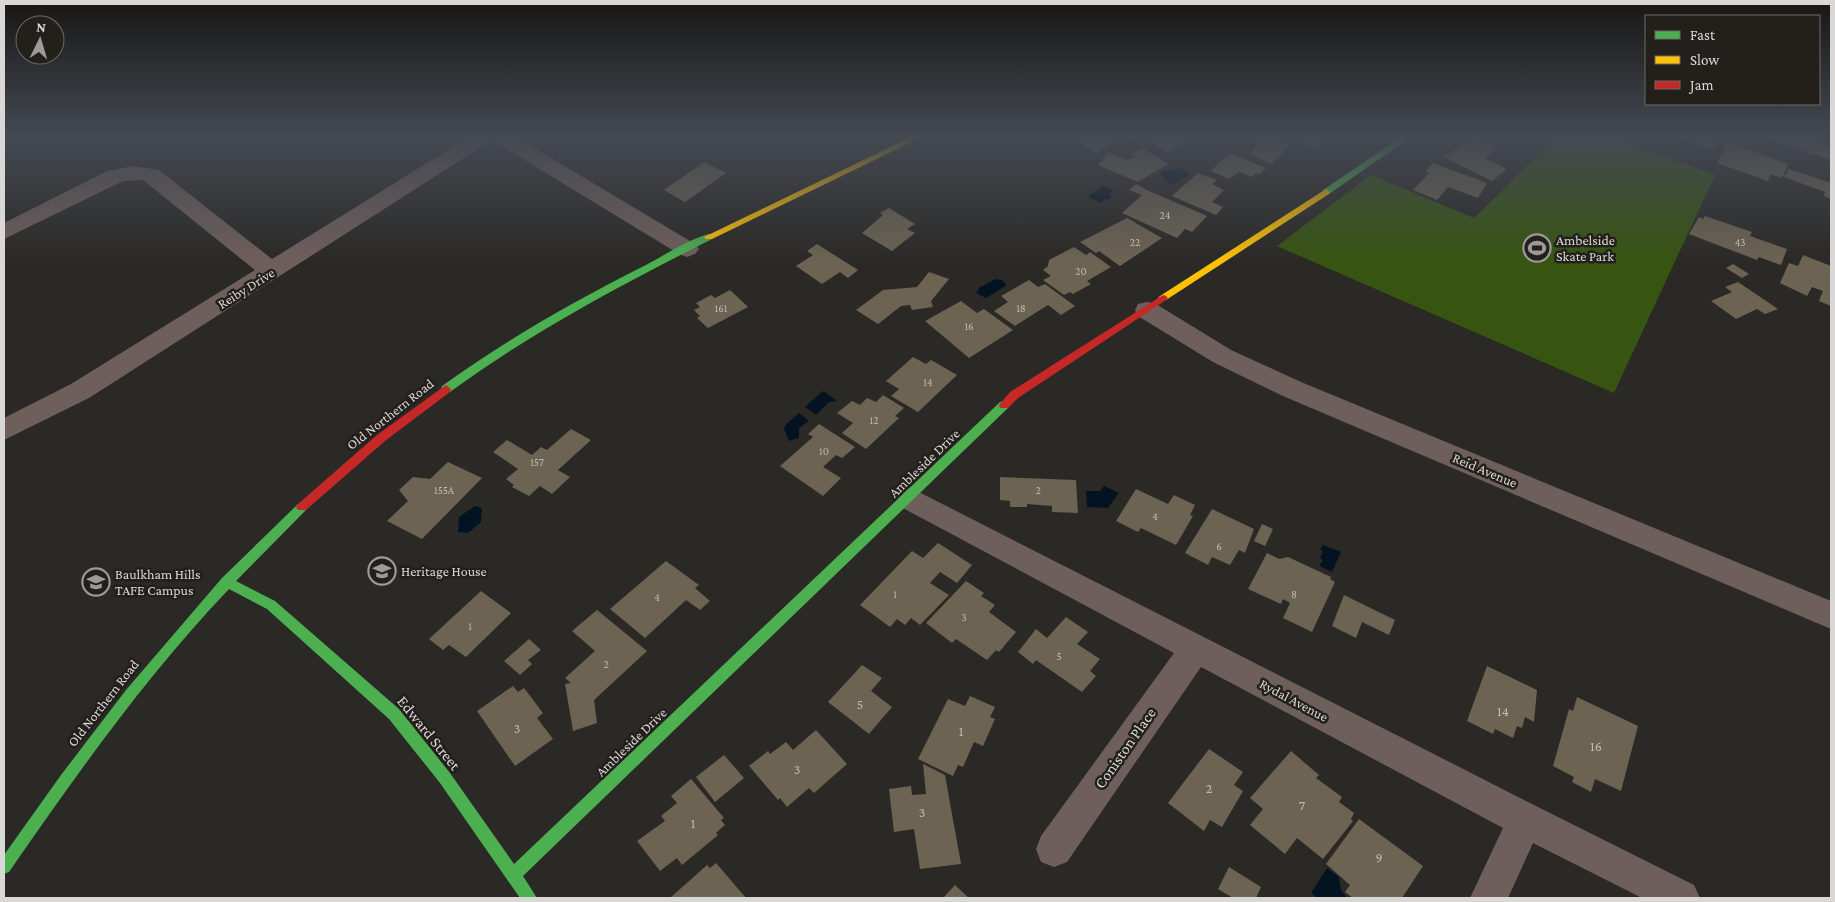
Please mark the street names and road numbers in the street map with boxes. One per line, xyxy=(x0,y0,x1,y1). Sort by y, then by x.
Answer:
street label: Reiby Drive xyxy=(215,264,277,312)
street label: Old Northern Road xyxy=(343,375,437,453)
street label: Ambleside Drive xyxy=(885,425,963,501)
street label: Reid Avenue xyxy=(1450,449,1520,491)
street label: Old Northern Road xyxy=(64,656,142,750)
street label: Rydal Avenue xyxy=(1257,675,1331,725)
street label: Edward Street xyxy=(394,693,465,774)
street label: Ambleside Drive xyxy=(592,704,670,780)
street label: Coniston Place xyxy=(1091,704,1159,792)

